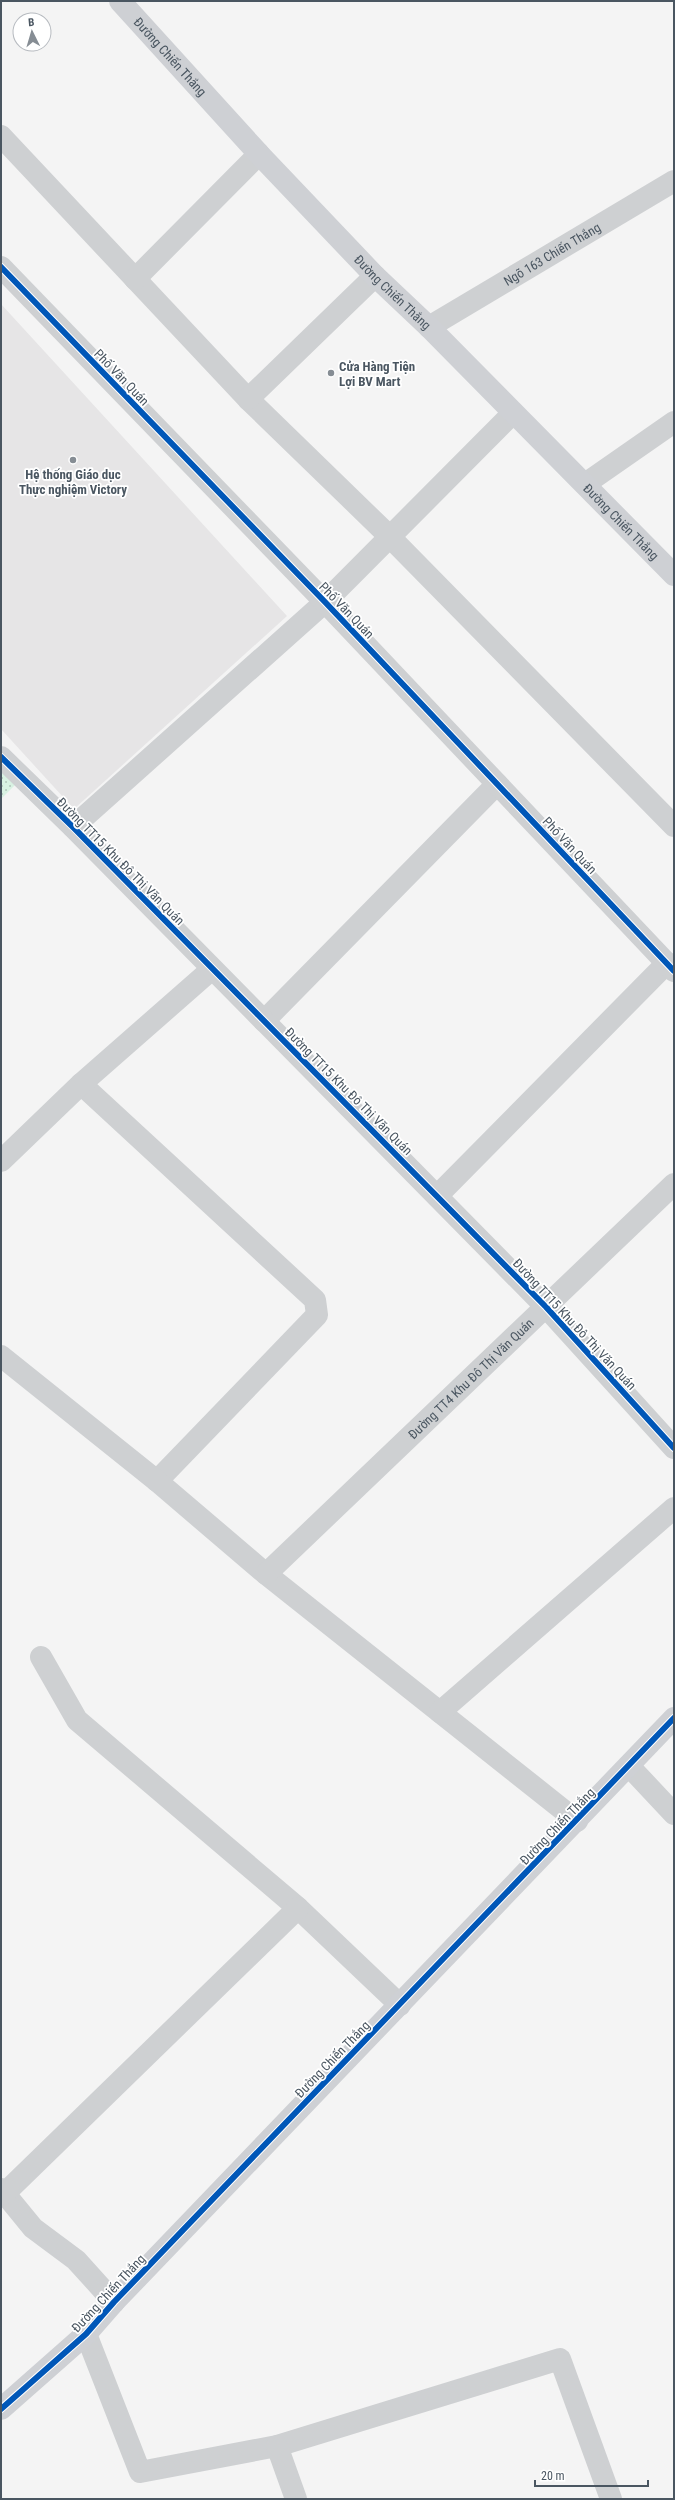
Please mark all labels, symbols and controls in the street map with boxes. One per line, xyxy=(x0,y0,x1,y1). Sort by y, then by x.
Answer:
north arrow xyxy=(12,12,52,52)
street label: Đường Chiến Thắng xyxy=(131,14,210,99)
text: B xyxy=(28,16,35,29)
street label: Ngõ 163 Chiến Thắng xyxy=(501,220,603,289)
street label: Đường Chiến Thắng xyxy=(351,252,434,333)
street label: Phố Văn Quán xyxy=(91,346,152,408)
place label: Cửa Hàng Tiện Lợi BV Mart xyxy=(339,359,415,389)
marker: Cửa Hàng Tiện Lợi BV Mart xyxy=(326,368,336,378)
marker: Hệ thống Giáo dục Thực nghiệm Victory xyxy=(68,455,78,465)
place label: Hệ thống Giáo dục Thực nghiệm Victory xyxy=(19,467,127,497)
street label: Đường Chiến Thắng xyxy=(580,481,662,563)
street label: Phố Văn Quán xyxy=(316,579,377,641)
street label: Đường TT15 Khu Đô Thị Văn Quán xyxy=(54,795,187,928)
street label: Phố Văn Quán xyxy=(540,814,600,877)
street label: Đường TT15 Khu Đô Thị Văn Quán xyxy=(282,1025,415,1158)
street label: Đường TT15 Khu Đô Thị Văn Quán xyxy=(510,1256,639,1393)
street label: Đường TT4 Khu Đô Thị Văn Quán xyxy=(405,1315,537,1442)
street label: Đường Chiến Thắng xyxy=(517,1785,598,1868)
street label: Đường Chiến Thắng xyxy=(292,2018,373,2101)
street label: Đường Chiến Thắng xyxy=(69,2251,148,2335)
scale bar xyxy=(535,2462,648,2488)
text: 20 m xyxy=(541,2469,565,2483)

